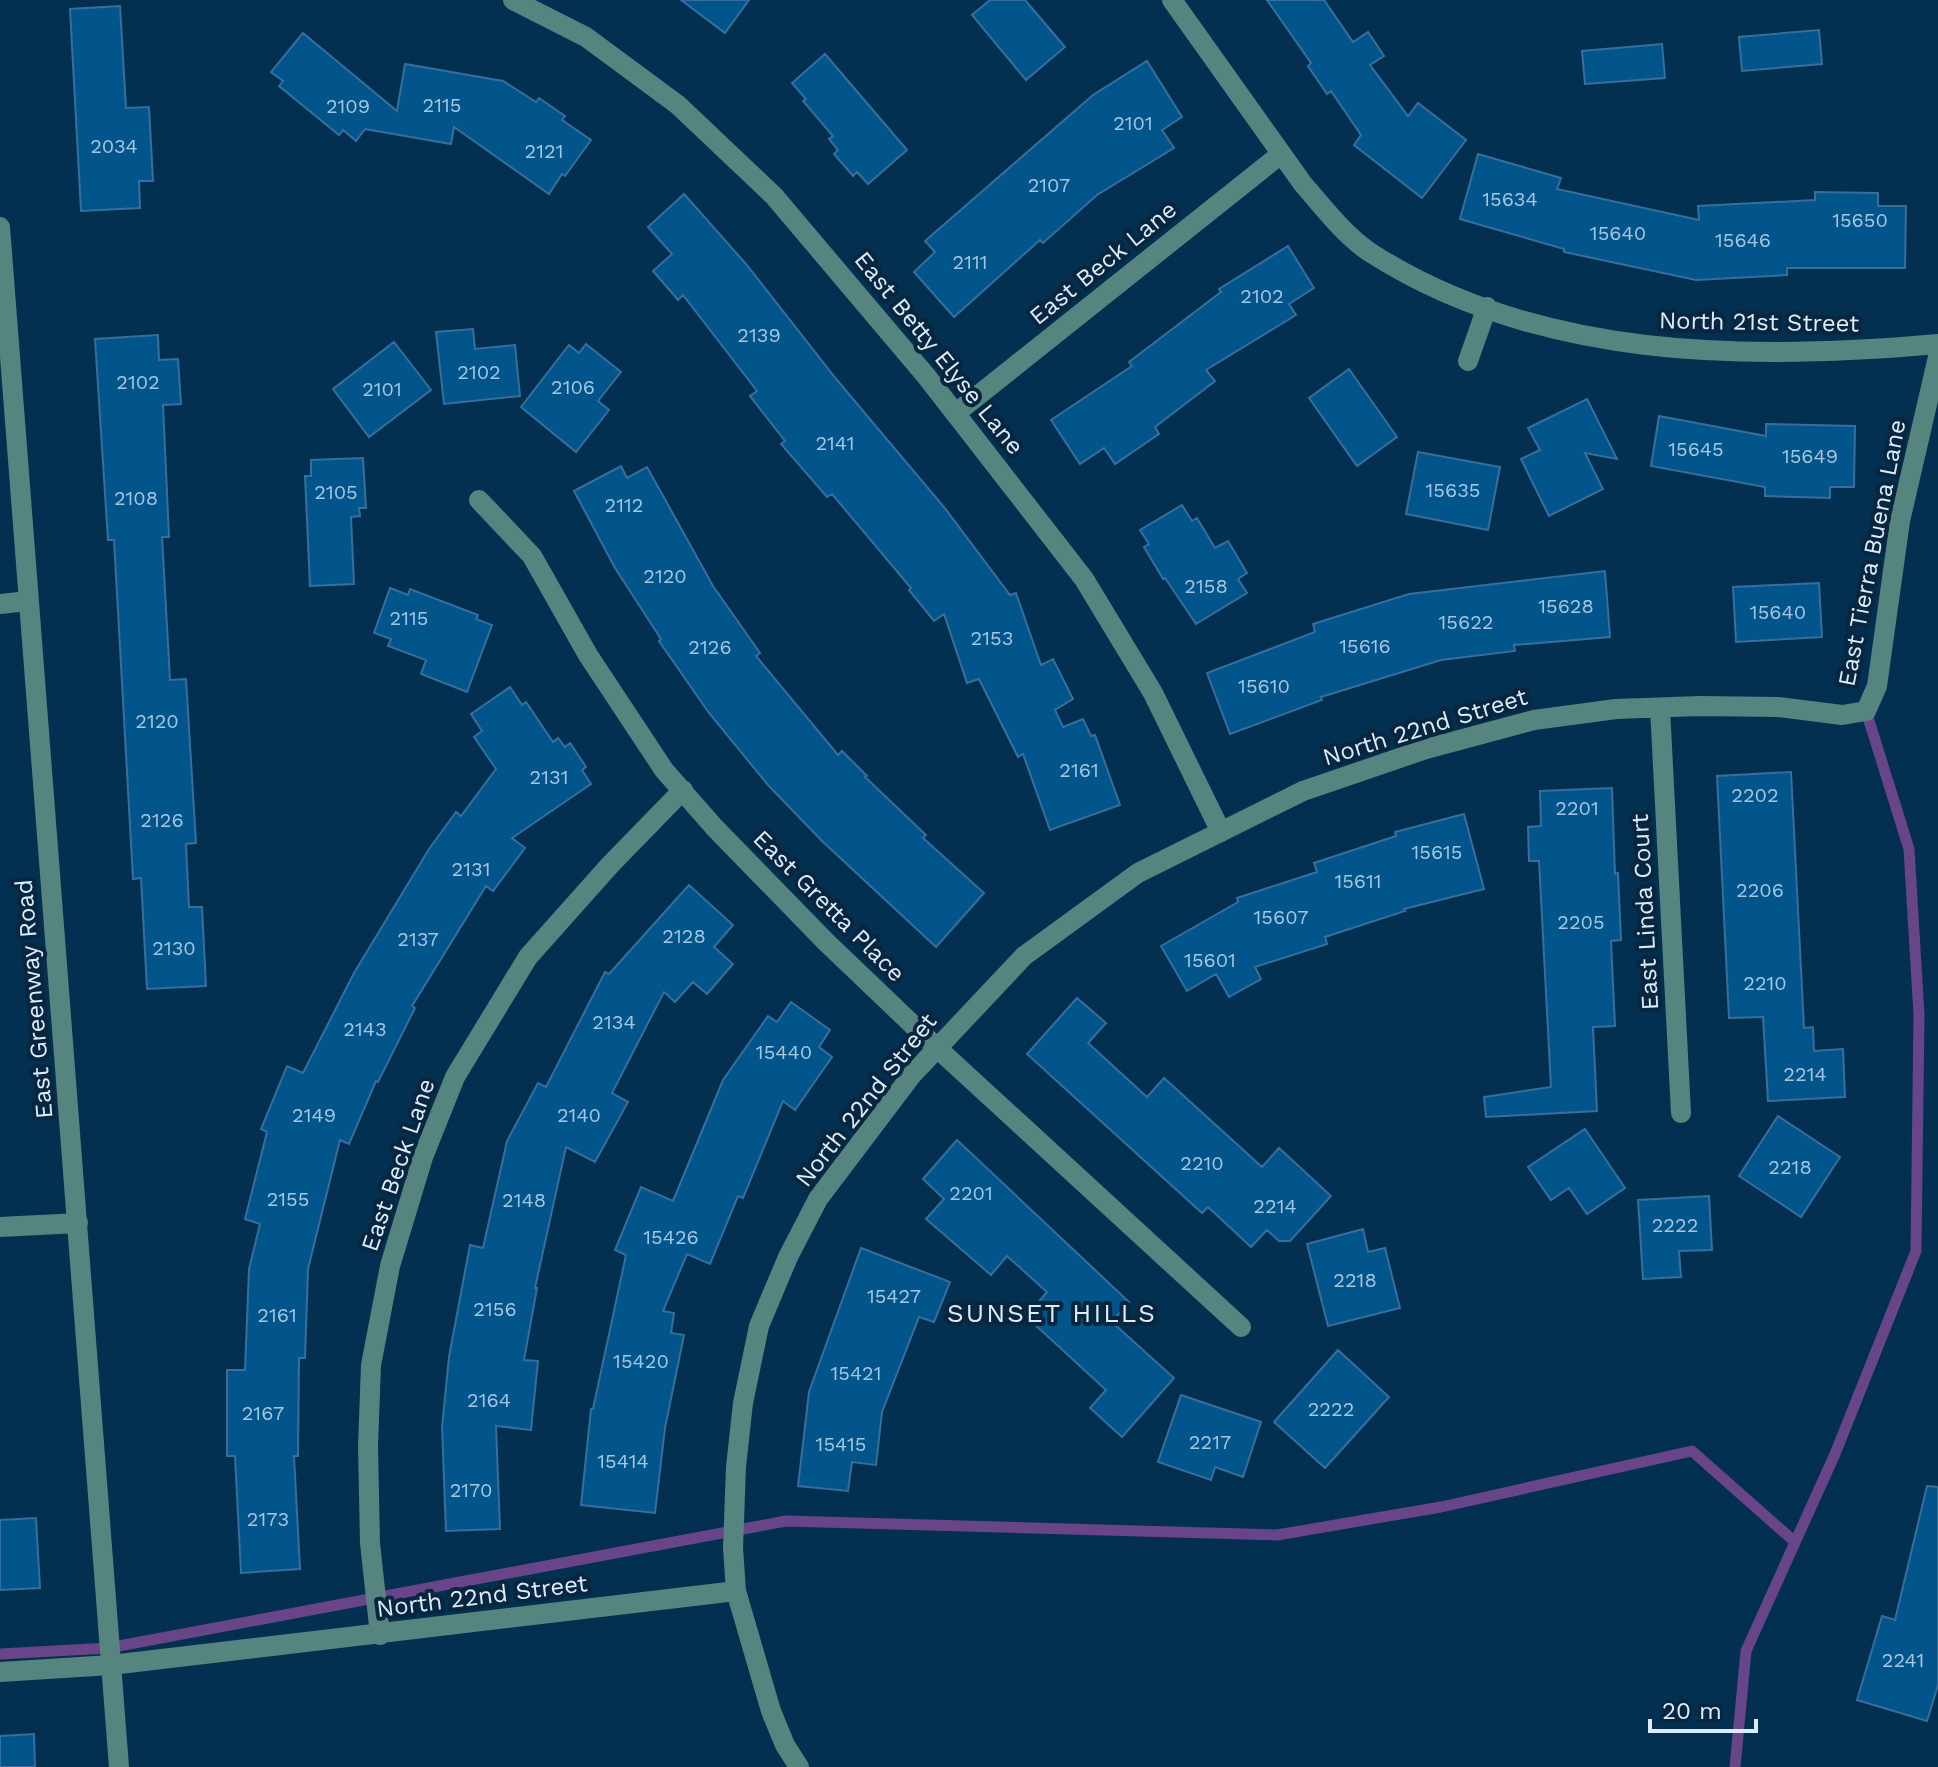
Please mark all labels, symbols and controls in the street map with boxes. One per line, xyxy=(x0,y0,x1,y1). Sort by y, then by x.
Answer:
house number: 2115 xyxy=(423,93,461,117)
house number: 2109 xyxy=(326,94,370,118)
house number: 2101 xyxy=(1113,111,1153,135)
house number: 2034 xyxy=(90,134,138,158)
house number: 2121 xyxy=(525,139,563,163)
house number: 2107 xyxy=(1028,173,1070,197)
house number: 15634 xyxy=(1482,187,1538,211)
street label: East Beck Lane xyxy=(1024,195,1182,331)
house number: 15650 xyxy=(1832,208,1888,232)
house number: 15640 xyxy=(1590,221,1646,245)
house number: 15646 xyxy=(1715,228,1771,252)
street label: East Betty Elyse Lane xyxy=(849,246,1029,460)
house number: 2111 xyxy=(952,250,988,274)
house number: 2102 xyxy=(1240,284,1284,308)
street label: North 21st Street xyxy=(1659,306,1859,338)
house number: 2139 xyxy=(737,323,781,347)
house number: 2102 xyxy=(457,360,501,384)
house number: 2102 xyxy=(116,370,160,394)
house number: 2106 xyxy=(551,375,595,399)
house number: 2101 xyxy=(362,377,402,401)
street label: East Tierra Buena Lane xyxy=(1832,417,1912,689)
house number: 2141 xyxy=(815,431,855,455)
house number: 15645 xyxy=(1668,437,1724,461)
house number: 15649 xyxy=(1782,444,1838,468)
house number: 15635 xyxy=(1426,478,1480,502)
house number: 2105 xyxy=(314,480,358,504)
house number: 2108 xyxy=(114,486,158,510)
house number: 2112 xyxy=(605,493,643,517)
house number: 2120 xyxy=(643,564,687,588)
house number: 2158 xyxy=(1184,574,1228,598)
house number: 15628 xyxy=(1538,594,1594,618)
house number: 15640 xyxy=(1750,600,1806,624)
house number: 2115 xyxy=(390,606,428,630)
house number: 15622 xyxy=(1439,610,1493,634)
house number: 2153 xyxy=(971,626,1013,650)
house number: 15616 xyxy=(1339,634,1391,658)
house number: 2126 xyxy=(688,635,732,659)
house number: 15610 xyxy=(1238,674,1290,698)
street label: North 22nd Street xyxy=(1319,683,1531,771)
house number: 2120 xyxy=(135,709,179,733)
house number: 2161 xyxy=(1059,758,1099,782)
house number: 2131 xyxy=(530,765,568,789)
house number: 2202 xyxy=(1731,783,1779,807)
house number: 2201 xyxy=(1555,796,1599,820)
house number: 2126 xyxy=(140,808,184,832)
street label: East Linda Court xyxy=(1626,813,1664,1011)
street label: East Gretta Place xyxy=(747,824,911,988)
house number: 15615 xyxy=(1411,840,1463,864)
house number: 2131 xyxy=(452,857,490,881)
house number: 15611 xyxy=(1334,869,1382,893)
street label: East Greenway Road xyxy=(10,878,58,1120)
house number: 2206 xyxy=(1736,878,1784,902)
house number: 15607 xyxy=(1254,905,1308,929)
house number: 2205 xyxy=(1557,910,1605,934)
house number: 2128 xyxy=(662,924,706,948)
house number: 2137 xyxy=(397,927,439,951)
house number: 2130 xyxy=(152,936,196,960)
house number: 15601 xyxy=(1184,948,1236,972)
house number: 2210 xyxy=(1743,971,1787,995)
street label: North 22nd Street xyxy=(790,1008,942,1192)
house number: 2134 xyxy=(592,1010,636,1034)
house number: 2143 xyxy=(343,1017,387,1041)
house number: 15440 xyxy=(756,1040,812,1064)
house number: 2214 xyxy=(1783,1062,1827,1086)
street label: East Beck Lane xyxy=(355,1075,441,1255)
house number: 2149 xyxy=(292,1103,336,1127)
house number: 2140 xyxy=(557,1103,601,1127)
house number: 2210 xyxy=(1180,1151,1224,1175)
house number: 2218 xyxy=(1768,1155,1812,1179)
house number: 2201 xyxy=(949,1181,993,1205)
house number: 2155 xyxy=(267,1187,309,1211)
house number: 2148 xyxy=(502,1188,546,1212)
house number: 2214 xyxy=(1253,1194,1297,1218)
house number: 2222 xyxy=(1652,1213,1698,1237)
house number: 15426 xyxy=(643,1225,699,1249)
house number: 2218 xyxy=(1333,1268,1377,1292)
house number: 15427 xyxy=(867,1284,921,1308)
house number: 2156 xyxy=(473,1297,517,1321)
district label: SUNSET HILLS xyxy=(947,1298,1157,1328)
house number: 2161 xyxy=(257,1303,297,1327)
house number: 15420 xyxy=(613,1349,669,1373)
house number: 15421 xyxy=(830,1361,882,1385)
house number: 2164 xyxy=(467,1388,511,1412)
house number: 2222 xyxy=(1308,1397,1354,1421)
house number: 2167 xyxy=(242,1401,284,1425)
house number: 2217 xyxy=(1189,1430,1231,1454)
house number: 15415 xyxy=(816,1432,866,1456)
house number: 15414 xyxy=(597,1449,649,1473)
house number: 2170 xyxy=(450,1478,492,1502)
house number: 2173 xyxy=(247,1507,289,1531)
street label: North 22nd Street xyxy=(375,1569,589,1623)
house number: 2241 xyxy=(1882,1648,1924,1672)
scale bar xyxy=(1650,1683,1756,1733)
text: 20 m xyxy=(1662,1697,1722,1725)

